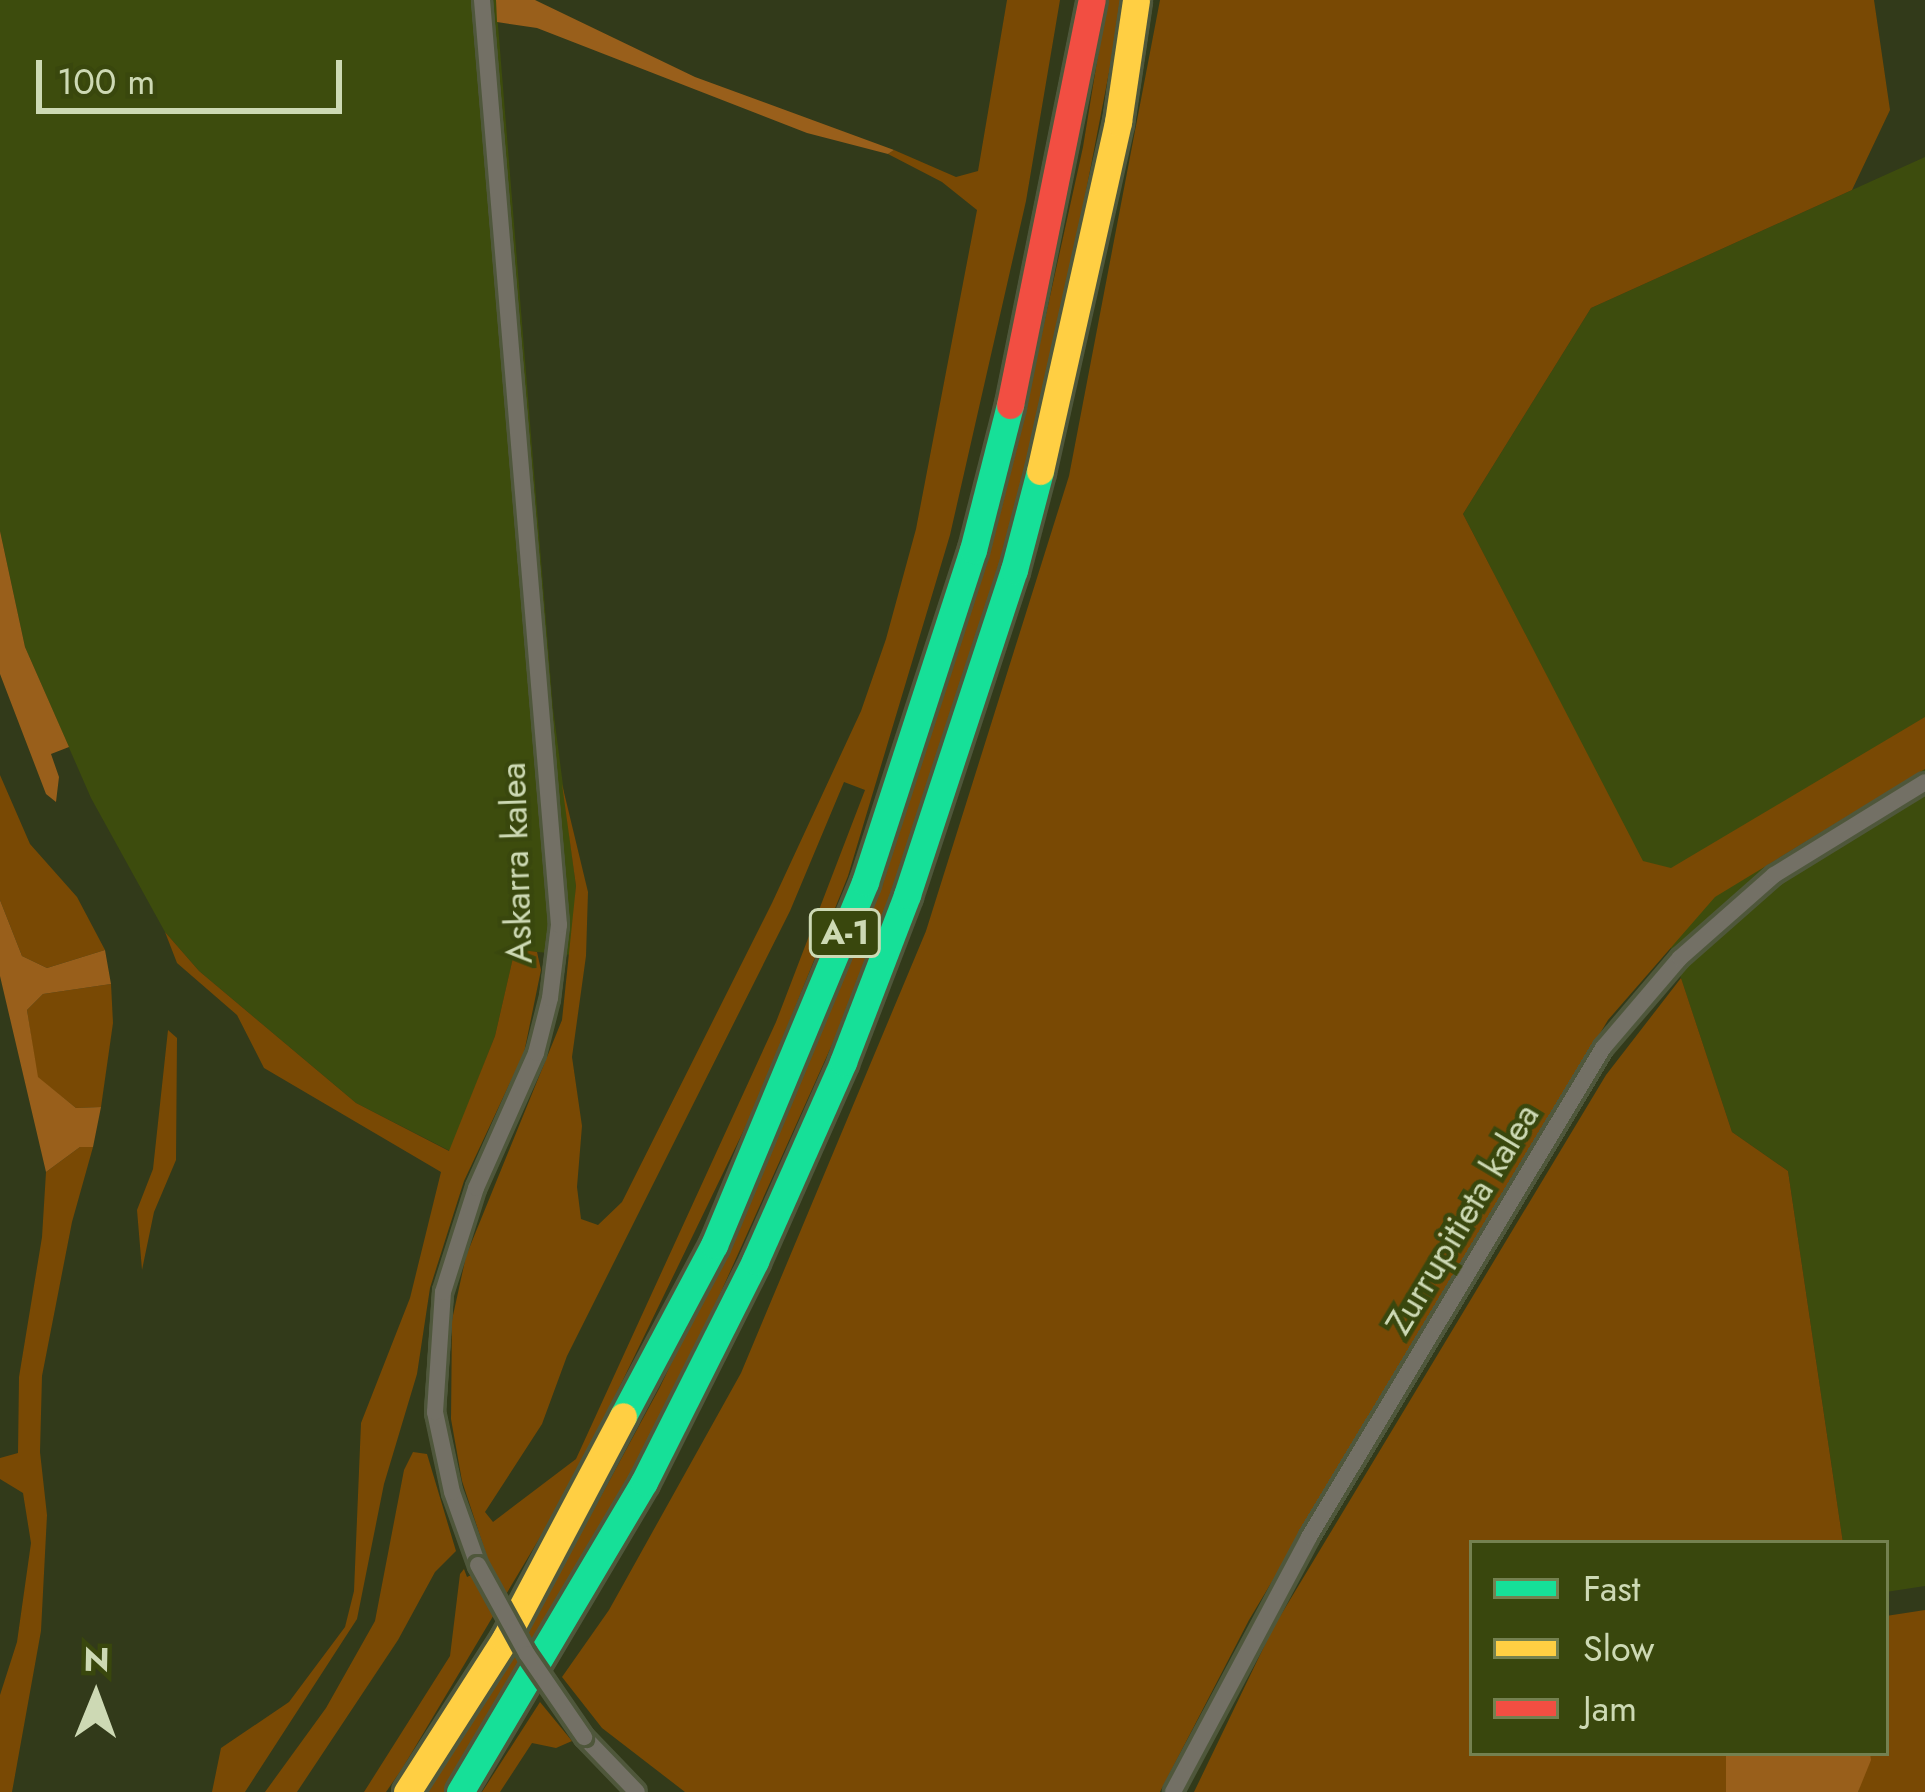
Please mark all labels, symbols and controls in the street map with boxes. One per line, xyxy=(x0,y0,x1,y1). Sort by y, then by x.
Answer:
scale bar xyxy=(42,36,348,110)
text: 100 m xyxy=(57,55,155,107)
street label: Askarra kalea xyxy=(491,762,541,964)
road number: A-1 xyxy=(806,906,884,960)
street label: Zurrupitieta kalea xyxy=(1376,1096,1548,1342)
legend xyxy=(1469,1540,1889,1756)
text: Fast xyxy=(1583,1562,1640,1614)
text: Slow xyxy=(1583,1622,1655,1674)
north arrow xyxy=(36,1636,156,1756)
text: N xyxy=(83,1636,110,1683)
text: Jam xyxy=(1583,1682,1637,1734)

